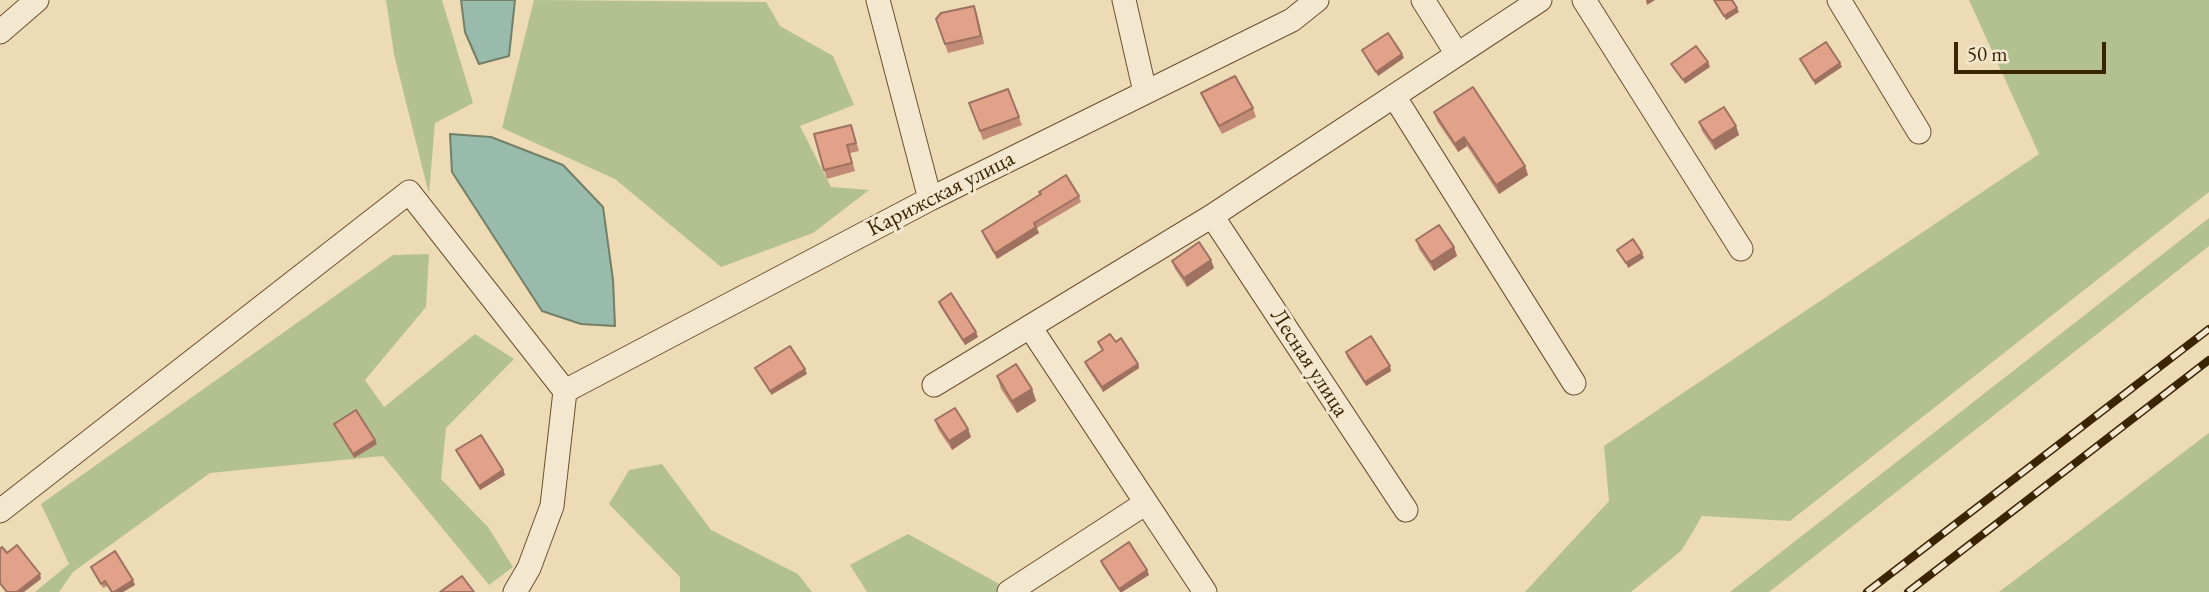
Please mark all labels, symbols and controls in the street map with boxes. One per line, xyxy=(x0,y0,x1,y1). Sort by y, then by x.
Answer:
scale bar xyxy=(1957,28,2109,72)
text: 50 m xyxy=(1967,40,2008,67)
street label: Карижская улица xyxy=(863,145,1019,243)
street label: Лесная улица xyxy=(1264,304,1354,422)

